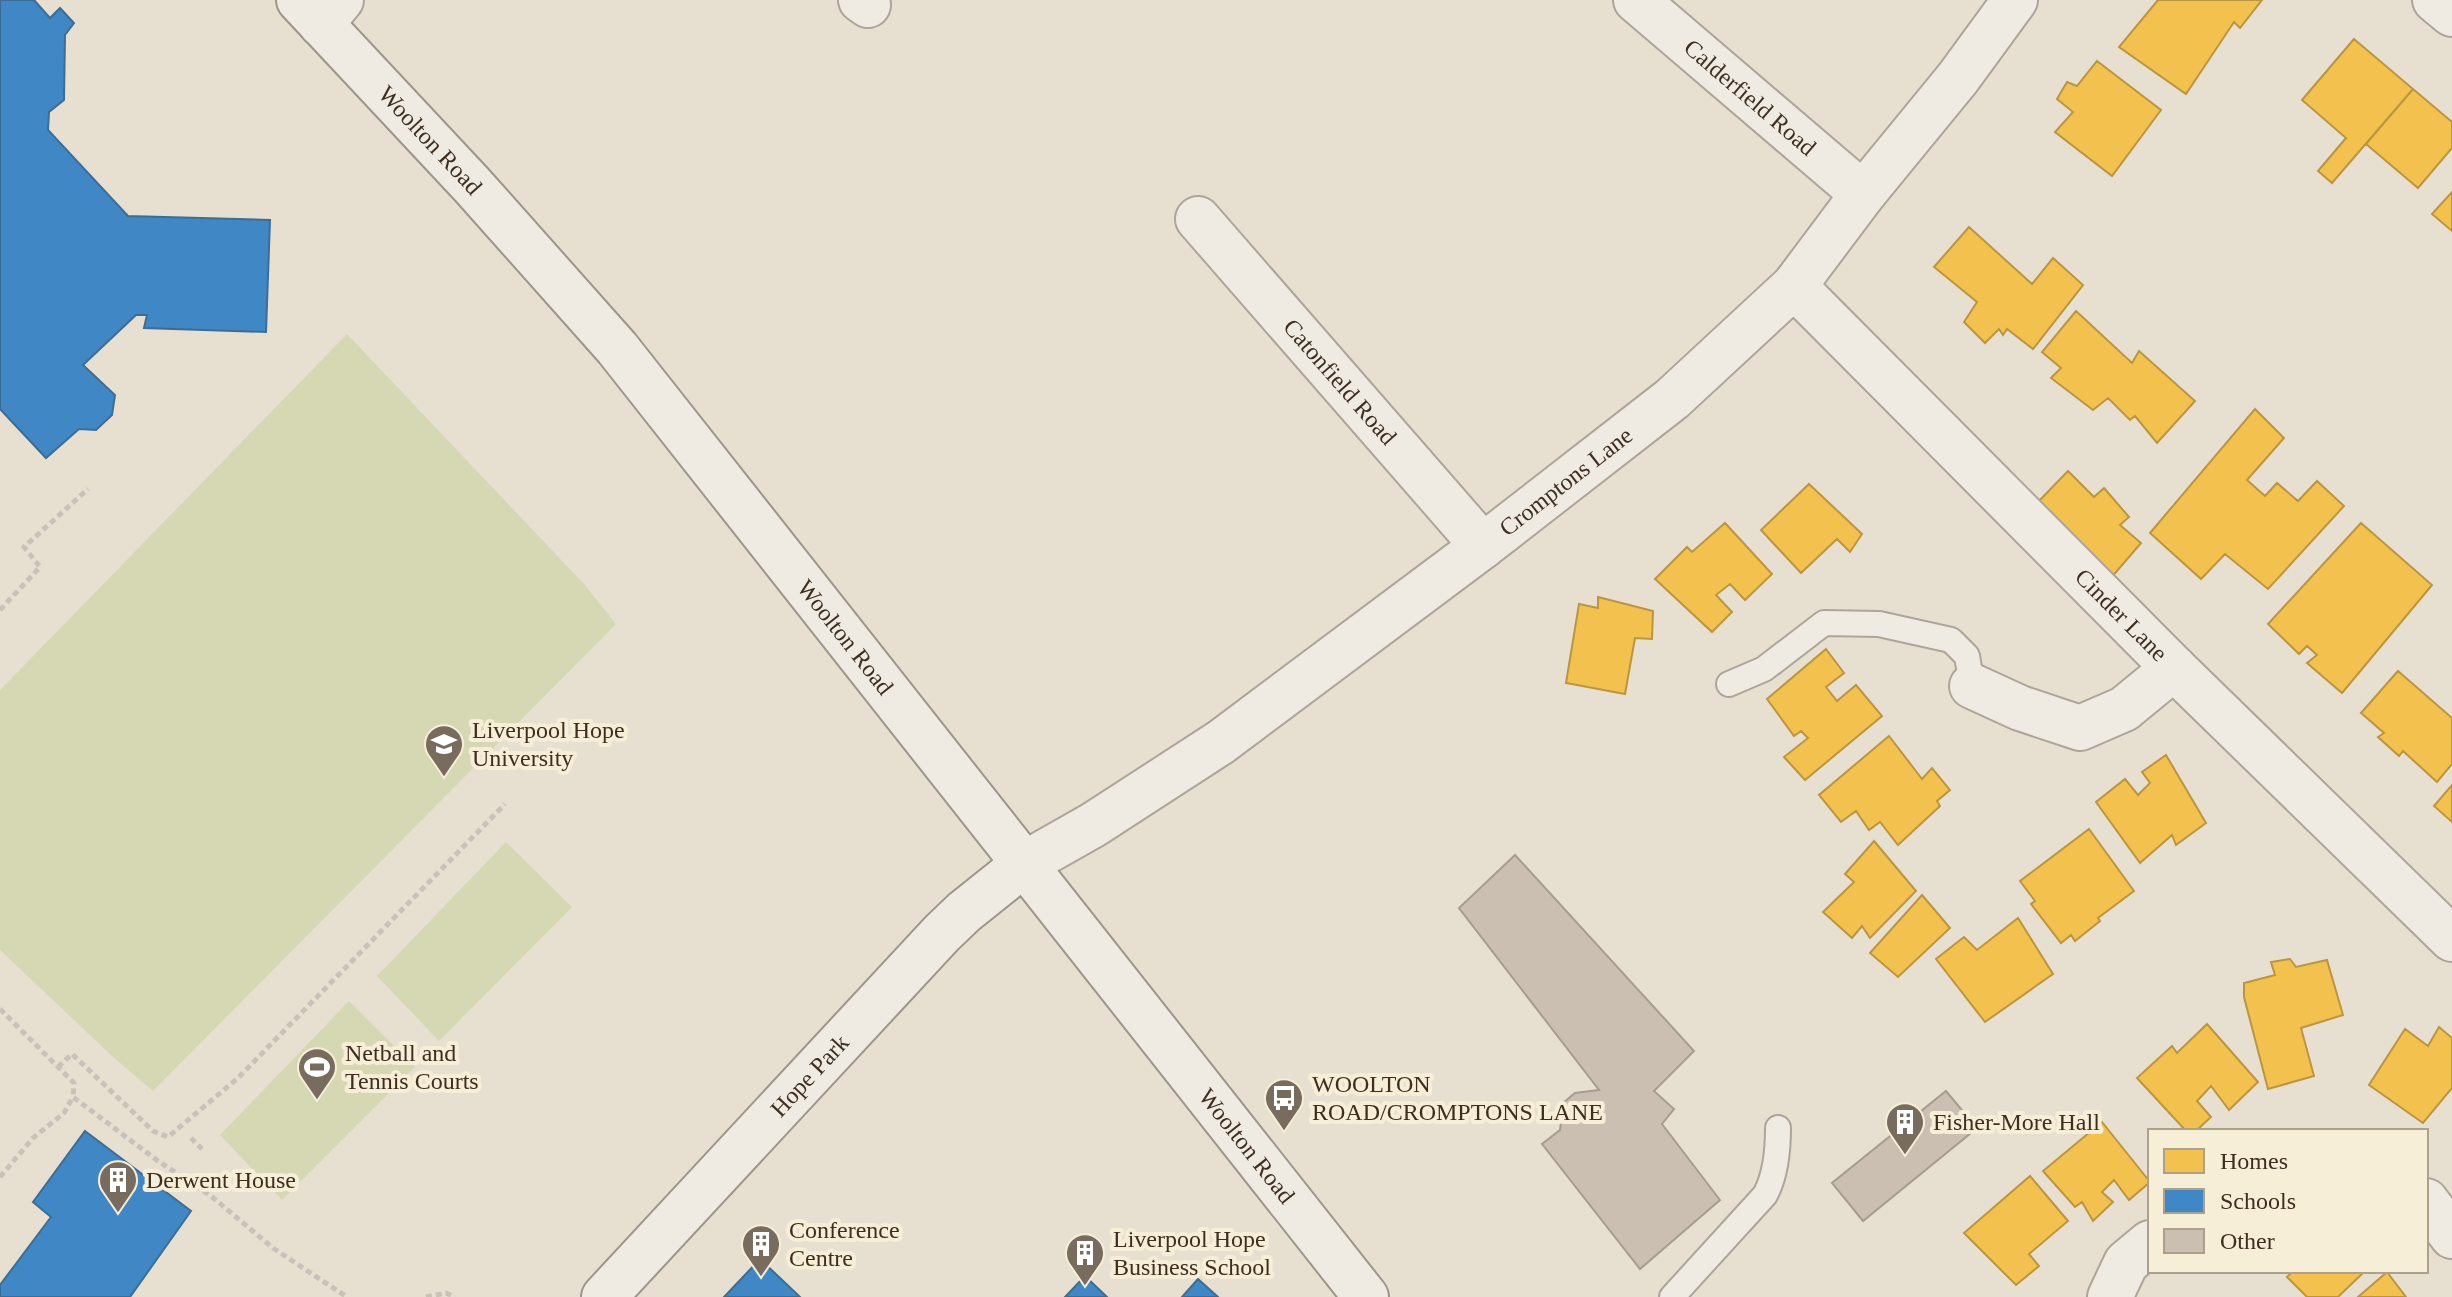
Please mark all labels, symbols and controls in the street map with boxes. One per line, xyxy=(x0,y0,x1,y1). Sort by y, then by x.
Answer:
street label: Calderfield Road xyxy=(1679,34,1821,161)
street label: Woolton Road xyxy=(373,81,487,200)
street label: Catonfield Road xyxy=(1278,314,1402,450)
street label: Cromptons Lane xyxy=(1494,422,1637,541)
street label: Cinder Lane xyxy=(2070,563,2173,666)
street label: Woolton Road xyxy=(792,575,899,700)
place label: Liverpool Hope University xyxy=(472,717,625,771)
school or university icon: Liverpool Hope University xyxy=(423,723,465,778)
street label: Hope Park xyxy=(765,1029,854,1122)
place label: Netball and Tennis Courts xyxy=(345,1040,479,1094)
sports icon: Netball and Tennis Courts xyxy=(296,1046,338,1101)
place label: WOOLTON ROAD/CROMPTONS LANE xyxy=(1312,1071,1603,1125)
bus stop icon: WOOLTON ROAD/CROMPTONS LANE xyxy=(1263,1077,1305,1132)
street label: Woolton Road xyxy=(1194,1083,1300,1208)
building icon: Fisher-More Hall xyxy=(1884,1101,1926,1156)
place label: Fisher-More Hall xyxy=(1933,1109,2100,1135)
legend xyxy=(2148,1129,2428,1273)
text: Homes xyxy=(2220,1148,2288,1174)
building icon: Derwent House xyxy=(97,1159,139,1214)
place label: Derwent House xyxy=(146,1167,296,1193)
text: Schools xyxy=(2220,1188,2296,1214)
place label: Conference Centre xyxy=(789,1217,900,1271)
building icon: Conference Centre xyxy=(740,1223,782,1278)
place label: Liverpool Hope Business School xyxy=(1113,1226,1271,1280)
text: Other xyxy=(2220,1228,2275,1254)
building icon: Liverpool Hope Business School xyxy=(1064,1232,1106,1287)

